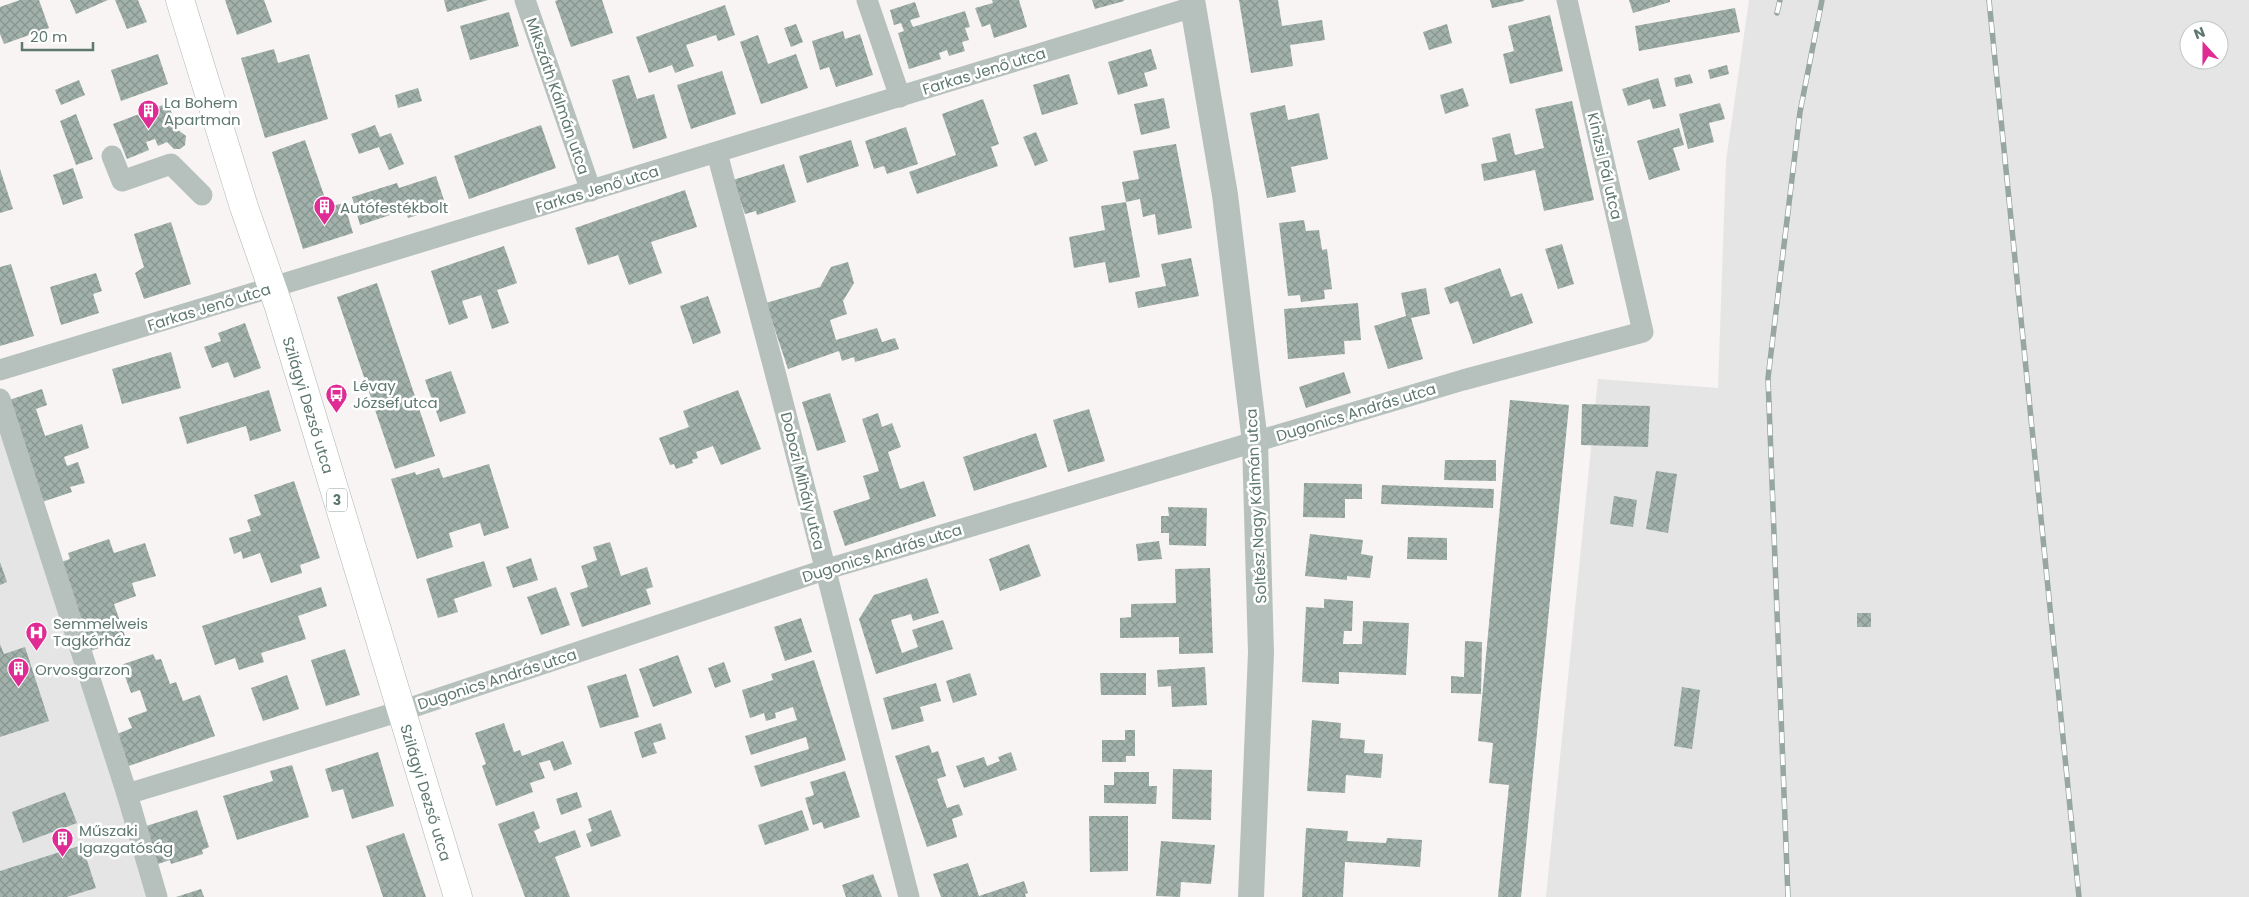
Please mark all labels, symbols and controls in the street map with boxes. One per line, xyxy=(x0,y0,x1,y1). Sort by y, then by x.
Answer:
street label: Mikszáth Kálmán utca xyxy=(521,15,595,177)
scale bar xyxy=(22,20,94,52)
north arrow xyxy=(2179,20,2229,70)
text: N xyxy=(2191,22,2208,44)
text: 20 m xyxy=(30,26,68,47)
street label: Farkas Jenő utca xyxy=(920,42,1048,100)
place label: La Bohem Apartman xyxy=(164,92,241,130)
building icon: La Bohem Apartman xyxy=(136,99,160,130)
street label: Kinizsi Pál utca xyxy=(1582,110,1628,222)
street label: Farkas Jenő utca xyxy=(533,160,661,218)
building icon: Autófestékbolt xyxy=(312,195,336,226)
place label: Autófestékbolt xyxy=(340,197,448,218)
street label: Farkas Jenő utca xyxy=(145,278,273,336)
street label: Szilágyi Dezső utca xyxy=(278,334,339,476)
place label: Lévay József utca xyxy=(353,375,438,413)
street label: Dugonics András utca xyxy=(1274,378,1438,446)
bus stop icon: Lévay József utca xyxy=(325,382,349,413)
street label: Soltész Nagy Kálmán utca xyxy=(1240,408,1272,604)
street label: Dobozi Mihály utca xyxy=(776,410,830,552)
road number: 3 xyxy=(327,488,347,512)
street label: Dugonics András utca xyxy=(800,519,964,587)
place label: Semmelweis Tagkórház xyxy=(53,613,148,651)
hospital icon: Semmelweis Tagkórház xyxy=(25,620,49,651)
street label: Dugonics András utca xyxy=(415,643,579,715)
building icon: Orvosgarzon xyxy=(7,657,31,688)
place label: Orvosgarzon xyxy=(35,659,130,680)
street label: Szilágyi Dezső utca xyxy=(396,722,457,864)
place label: Műszaki Igazgatóság xyxy=(79,820,173,858)
building icon: Műszaki Igazgatóság xyxy=(51,827,75,858)

